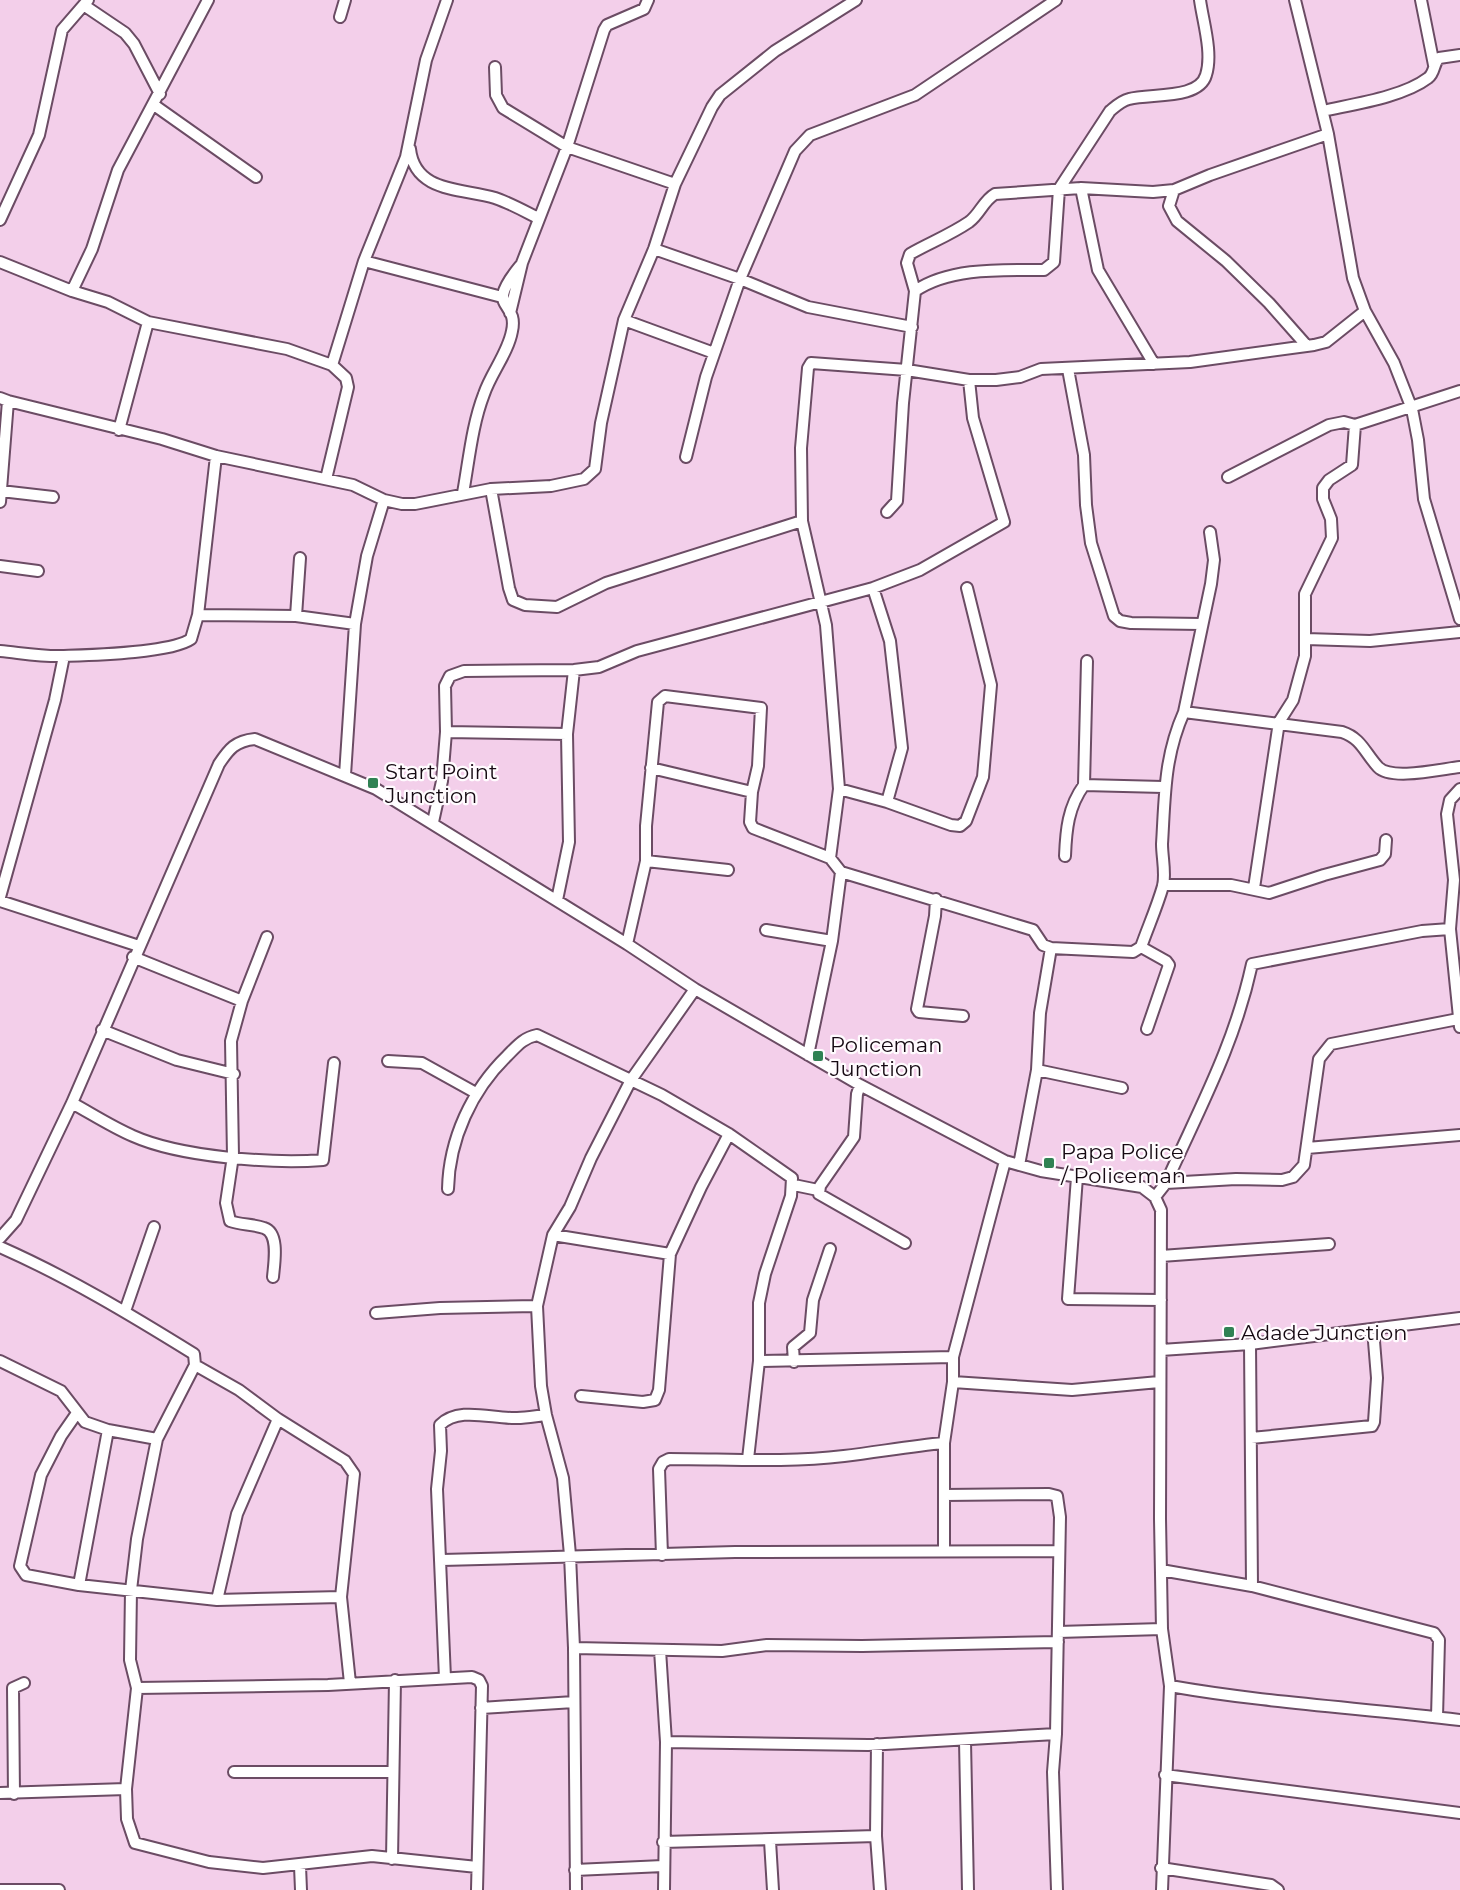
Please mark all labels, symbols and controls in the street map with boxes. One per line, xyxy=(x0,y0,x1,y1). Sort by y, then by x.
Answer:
place label: Start Point Junction xyxy=(384,759,498,808)
marker: Start Point Junction xyxy=(366,776,380,790)
place label: Policeman Junction xyxy=(829,1032,942,1081)
marker: Policeman Junction xyxy=(811,1049,825,1063)
place label: Papa Police / Policeman xyxy=(1060,1139,1186,1188)
marker: Papa Police / Policeman xyxy=(1042,1156,1056,1170)
place label: Adade Junction xyxy=(1241,1320,1407,1345)
marker: Adade Junction xyxy=(1222,1325,1236,1339)

